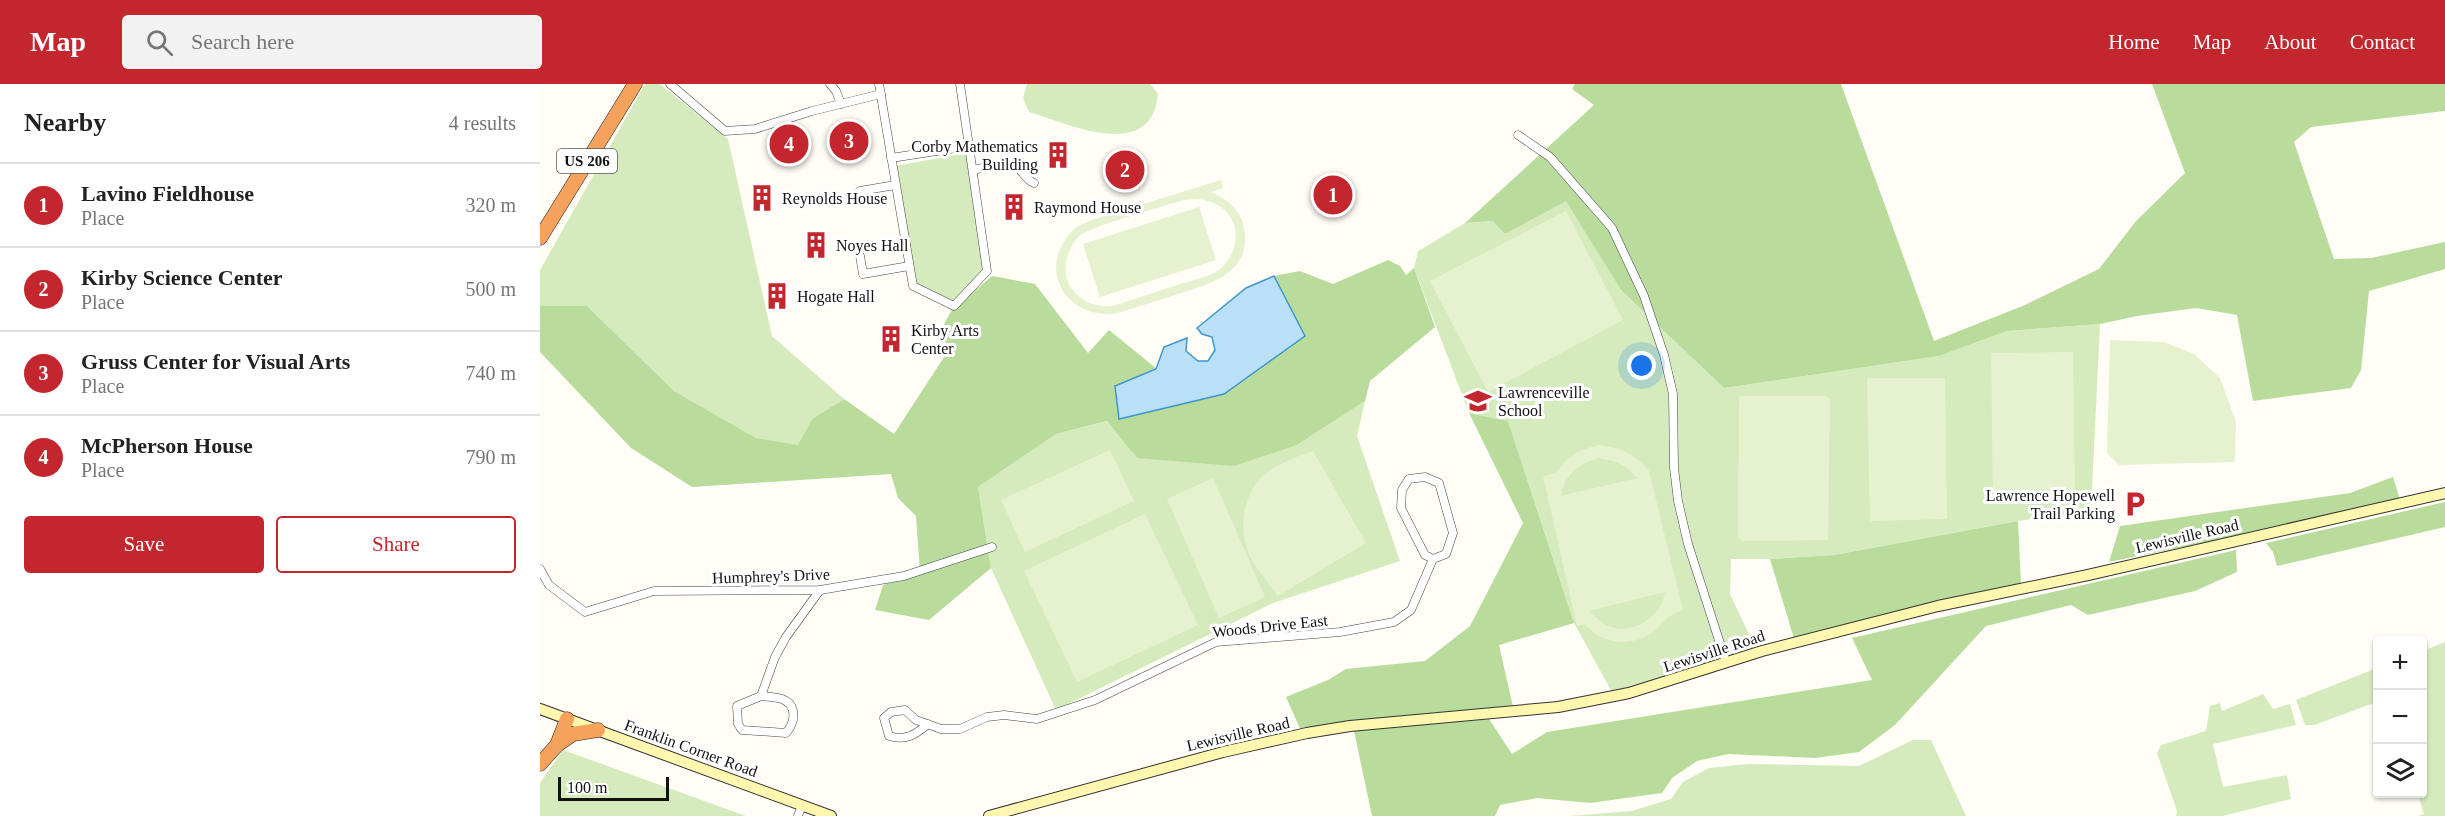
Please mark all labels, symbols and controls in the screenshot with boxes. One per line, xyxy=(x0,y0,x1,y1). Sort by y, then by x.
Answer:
search box xyxy=(122,15,542,69)
text: Map xyxy=(30,26,86,57)
icon: search xyxy=(143,26,176,59)
text: Search here xyxy=(191,29,294,54)
text: Home xyxy=(2108,30,2160,54)
text: Map xyxy=(2193,30,2231,54)
text: About xyxy=(2264,30,2317,54)
text: Contact xyxy=(2350,30,2415,54)
text: Nearby xyxy=(24,108,106,137)
text: 4 results xyxy=(449,112,516,134)
pin: 3 xyxy=(830,118,868,164)
pin: 4 xyxy=(770,122,808,166)
place label: Corby Mathematics Building xyxy=(911,138,1038,174)
building icon: Corby Mathematics Building xyxy=(1043,140,1073,170)
pin: 2 xyxy=(1106,148,1144,193)
road number: US 206 xyxy=(557,149,617,173)
pin: 1 xyxy=(1314,172,1352,218)
text: Lavino Fieldhouse xyxy=(81,181,254,206)
building icon: Reynolds House xyxy=(747,183,777,213)
place label: Reynolds House xyxy=(782,190,887,208)
building icon: Raymond House xyxy=(999,192,1029,222)
text: 1 xyxy=(39,194,49,216)
text: 320 m xyxy=(465,194,516,216)
place label: Raymond House xyxy=(1034,199,1141,217)
text: Place xyxy=(81,207,124,229)
building icon: Noyes Hall xyxy=(801,230,831,260)
place label: Noyes Hall xyxy=(836,237,909,255)
text: Kirby Science Center xyxy=(81,265,283,290)
text: 2 xyxy=(39,278,49,300)
text: 500 m xyxy=(465,278,516,300)
building icon: Hogate Hall xyxy=(762,281,792,311)
place label: Hogate Hall xyxy=(797,288,875,306)
text: Place xyxy=(81,291,124,313)
place label: Kirby Arts Center xyxy=(911,322,979,357)
building icon: Kirby Arts Center xyxy=(876,324,906,354)
text: Gruss Center for Visual Arts xyxy=(81,349,350,374)
your location xyxy=(1627,351,1656,380)
text: 3 xyxy=(39,362,49,384)
text: 740 m xyxy=(465,362,516,384)
text: Place xyxy=(81,375,124,397)
place label: Lawrenceville School xyxy=(1498,384,1590,419)
school or university icon: Lawrenceville School xyxy=(1463,386,1493,416)
text: McPherson House xyxy=(81,433,253,458)
text: 4 xyxy=(39,446,49,468)
text: 790 m xyxy=(465,446,516,468)
text: Place xyxy=(81,459,124,481)
place label: Lawrence Hopewell Trail Parking xyxy=(1986,487,2116,523)
parking icon: Lawrence Hopewell Trail Parking xyxy=(2120,489,2150,519)
button: Save xyxy=(24,516,264,573)
button: Share xyxy=(276,516,516,573)
street label: Lewisville Road xyxy=(2134,516,2240,556)
street label: Humphrey's Drive xyxy=(712,565,830,588)
street label: Woods Drive East xyxy=(1211,611,1329,641)
street label: Lewisville Road xyxy=(1661,627,1767,675)
map controls xyxy=(2373,636,2427,798)
button: + xyxy=(2373,636,2427,690)
button: − xyxy=(2373,690,2427,744)
street label: Lewisville Road xyxy=(1185,714,1291,754)
street label: Franklin Corner Road xyxy=(622,716,760,780)
button: layers xyxy=(2373,744,2427,798)
scale bar xyxy=(558,774,669,802)
text: 100 m xyxy=(567,779,607,796)

